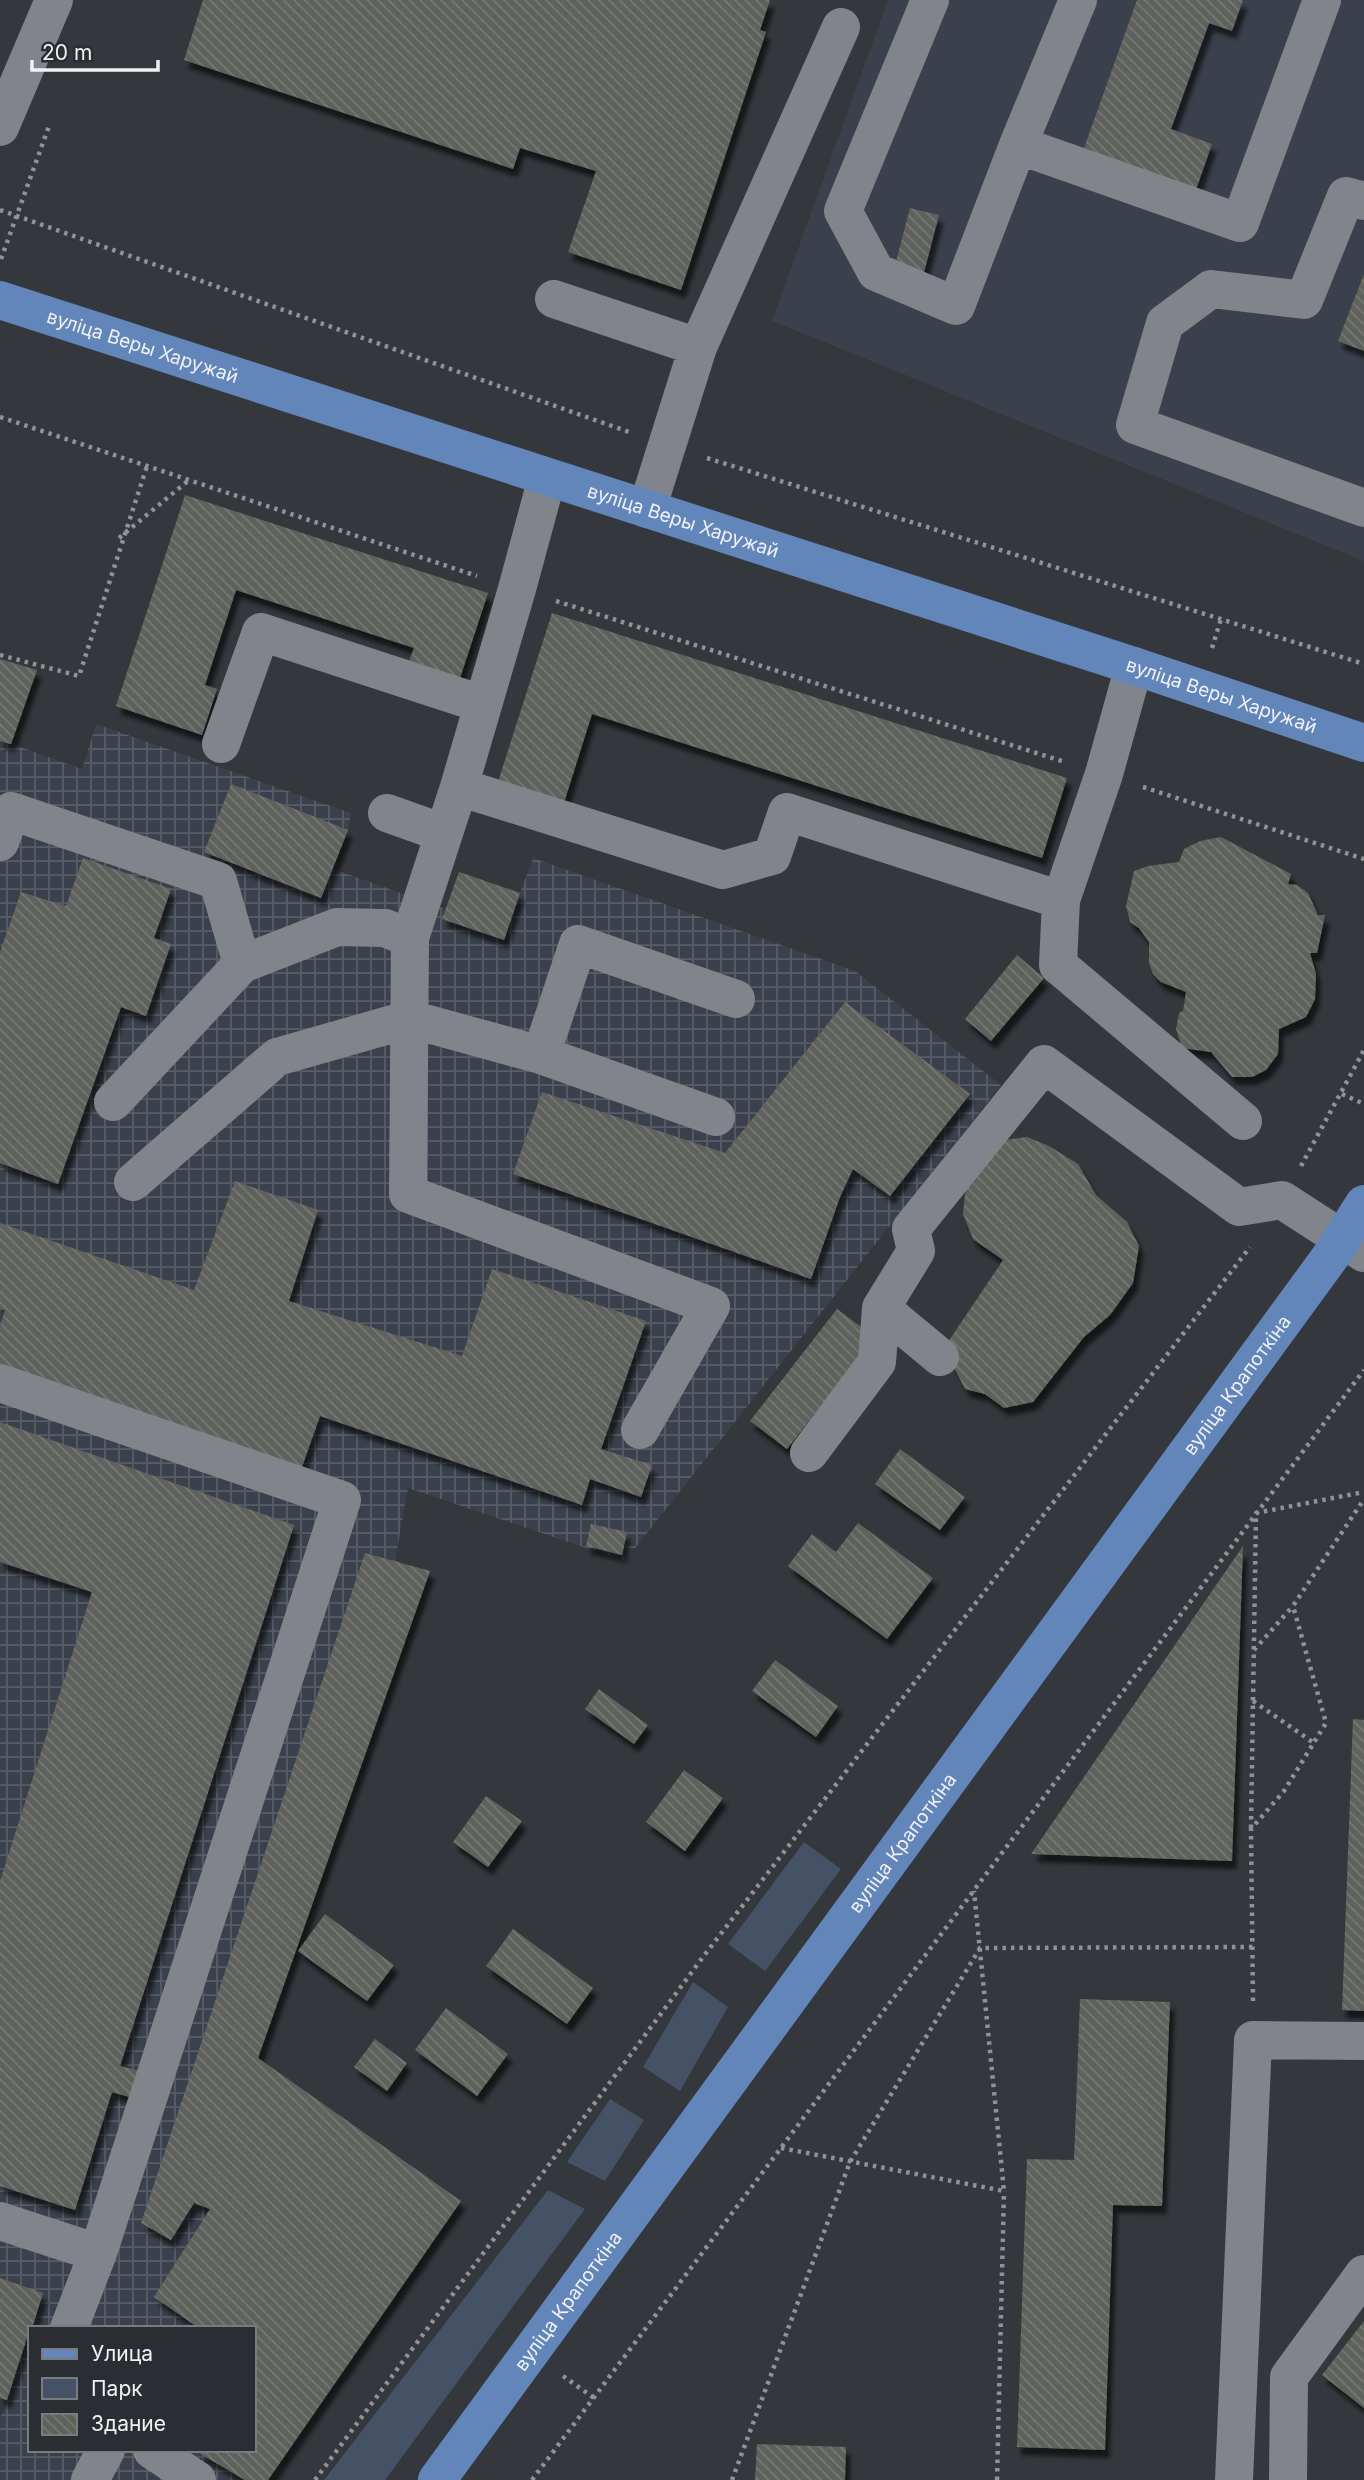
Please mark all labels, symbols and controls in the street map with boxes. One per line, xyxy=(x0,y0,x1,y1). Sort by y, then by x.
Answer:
scale bar xyxy=(32,28,158,72)
text: 20 m xyxy=(42,40,92,65)
street label: вуліца Веры Харужай xyxy=(44,305,241,388)
street label: вуліца Веры Харужай xyxy=(585,479,782,563)
street label: вуліца Веры Харужай xyxy=(1123,653,1320,738)
street label: вуліца Крапоткіна xyxy=(1178,1311,1296,1460)
street label: вуліца Крапоткіна xyxy=(844,1769,961,1917)
street label: вуліца Крапоткіна xyxy=(510,2227,627,2375)
legend xyxy=(28,2326,256,2452)
text: Улица xyxy=(91,2341,153,2366)
text: Парк xyxy=(91,2376,143,2401)
text: Здание xyxy=(91,2411,166,2436)

